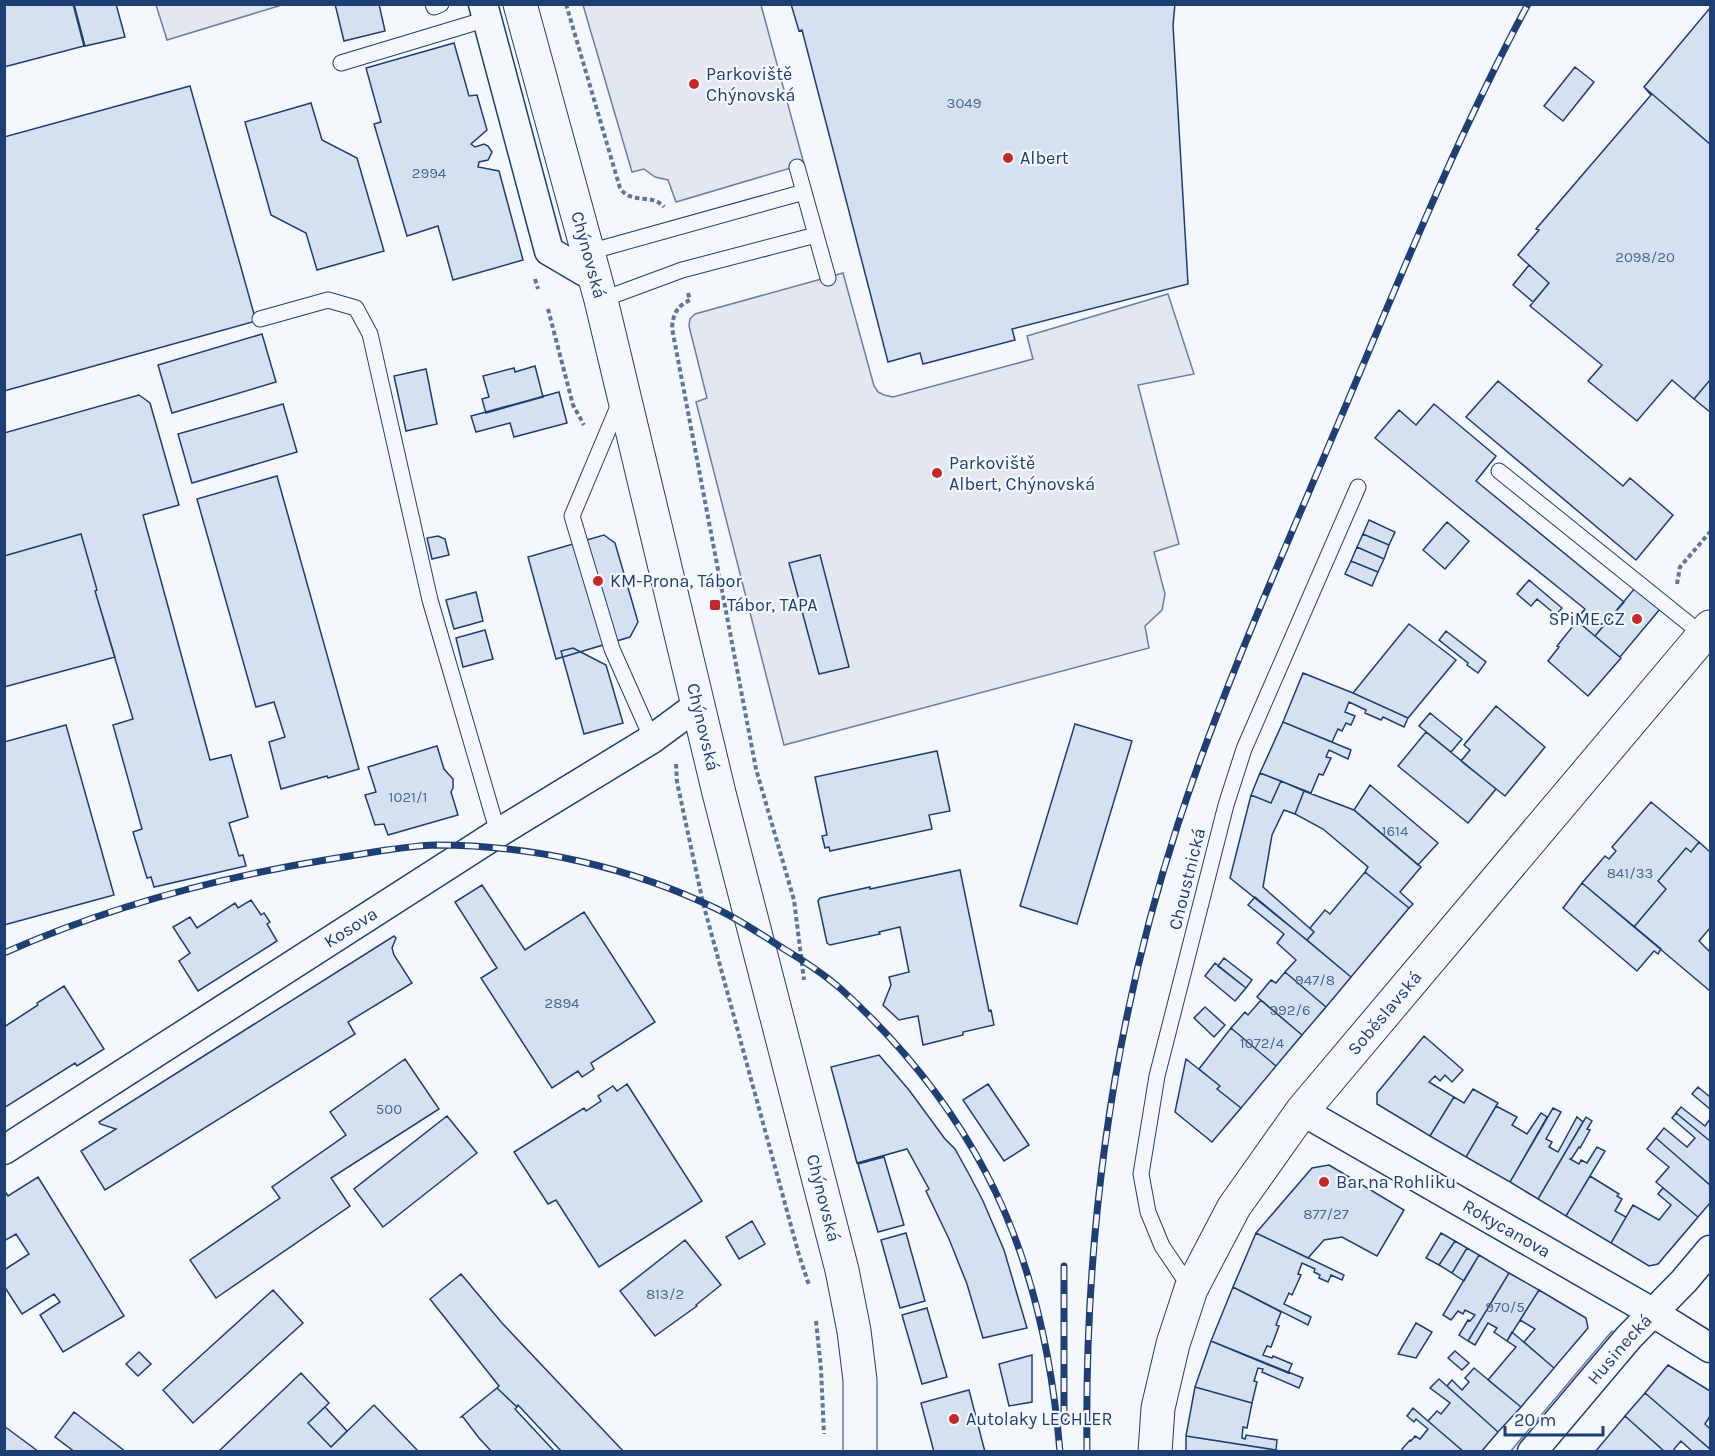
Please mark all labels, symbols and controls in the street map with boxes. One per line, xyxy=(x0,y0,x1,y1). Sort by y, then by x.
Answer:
place label: Parkoviště Chýnovská xyxy=(706,63,796,106)
marker: Parkoviště Chýnovská xyxy=(687,77,701,91)
house number: 3049 xyxy=(947,94,981,112)
place label: Albert xyxy=(1020,147,1069,169)
marker: Albert xyxy=(1001,151,1015,165)
house number: 2994 xyxy=(412,164,447,182)
street label: Chýnovská xyxy=(566,209,611,301)
house number: 2098/20 xyxy=(1615,248,1675,266)
place label: Parkoviště Albert, Chýnovská xyxy=(949,452,1095,495)
marker: Parkoviště Albert, Chýnovská xyxy=(930,466,944,480)
place label: KM-Prona, Tábor xyxy=(610,570,742,592)
marker: KM-Prona, Tábor xyxy=(591,574,605,588)
place label: Tábor, TAPA xyxy=(727,594,818,616)
marker: Tábor, TAPA xyxy=(708,598,722,612)
place label: SPiME.CZ xyxy=(1549,608,1625,630)
marker: SPiME.CZ xyxy=(1630,612,1644,626)
street label: Chýnovská xyxy=(682,681,724,773)
house number: 1021/1 xyxy=(389,788,427,806)
house number: 1614 xyxy=(1382,822,1409,840)
street label: Choustnická xyxy=(1164,826,1210,932)
house number: 841/33 xyxy=(1607,864,1653,882)
street label: Kosova xyxy=(320,902,382,953)
street label: Soběslavská xyxy=(1343,966,1426,1060)
house number: 947/8 xyxy=(1295,971,1335,989)
house number: 2894 xyxy=(545,994,580,1012)
house number: 992/6 xyxy=(1269,1001,1311,1019)
house number: 1072/4 xyxy=(1240,1034,1285,1052)
house number: 500 xyxy=(376,1100,402,1118)
street label: Chýnovská xyxy=(802,1152,845,1244)
place label: Bar na Rohliku xyxy=(1336,1171,1456,1193)
marker: Bar na Rohliku xyxy=(1317,1175,1331,1189)
street label: Rokycanova xyxy=(1459,1195,1555,1262)
house number: 877/27 xyxy=(1303,1205,1349,1223)
house number: 813/2 xyxy=(646,1285,684,1303)
house number: 970/5 xyxy=(1485,1298,1525,1316)
street label: Husinecká xyxy=(1582,1309,1657,1389)
scale bar xyxy=(1505,1399,1602,1437)
place label: Autolaky LECHLER xyxy=(966,1408,1112,1430)
text: 20 m xyxy=(1514,1409,1556,1431)
marker: Autolaky LECHLER xyxy=(947,1412,961,1426)

